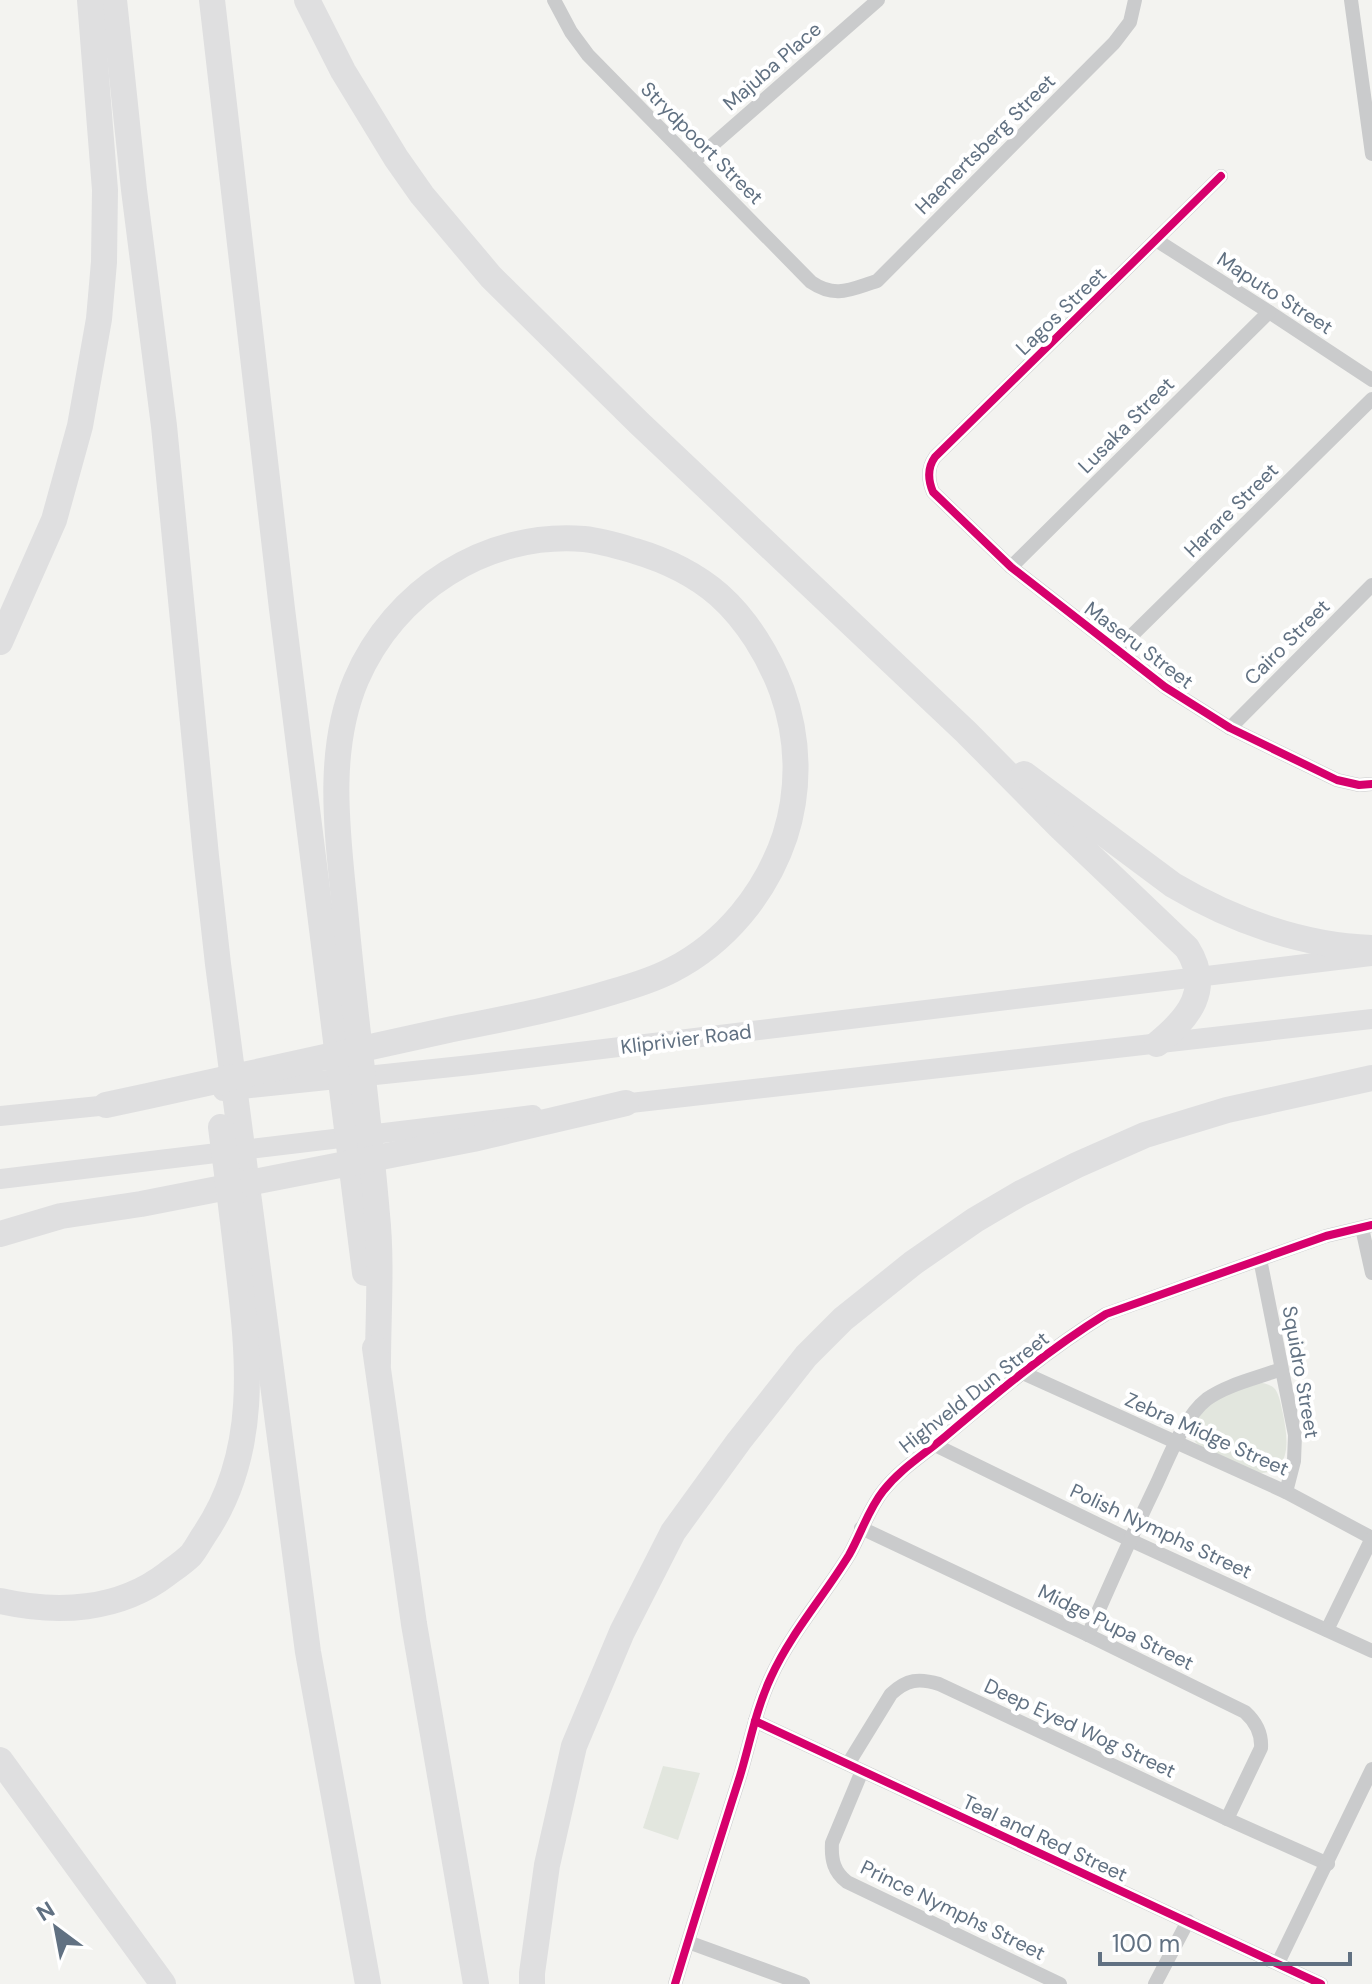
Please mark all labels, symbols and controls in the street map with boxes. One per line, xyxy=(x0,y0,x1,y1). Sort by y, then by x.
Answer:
street label: Majuba Place xyxy=(717,16,827,116)
street label: Haenertsberg Street xyxy=(909,68,1061,220)
street label: Strydpoort Street xyxy=(635,76,769,210)
street label: Maputo Street xyxy=(1212,246,1338,340)
street label: Lagos Street xyxy=(1010,261,1112,361)
street label: Lusaka Street xyxy=(1072,371,1180,479)
street label: Harare Street xyxy=(1178,457,1284,563)
street label: Cairo Street xyxy=(1239,593,1336,690)
street label: Maseru Street xyxy=(1079,596,1199,695)
street label: Kliprivier Road xyxy=(619,1018,753,1060)
street label: Squidro Street xyxy=(1277,1304,1325,1440)
street label: Highveld Dun Street xyxy=(894,1325,1054,1459)
street label: Zebra Midge Street xyxy=(1121,1386,1293,1482)
street label: Polish Nymphs Street xyxy=(1066,1477,1256,1585)
street label: Midge Pupa Street xyxy=(1034,1578,1198,1676)
street label: Deep Eyed Wog Street xyxy=(980,1672,1180,1784)
street label: Teal and Red Street xyxy=(958,1788,1132,1888)
street label: Prince Nymphs Street xyxy=(856,1854,1050,1966)
north arrow xyxy=(16,1888,96,1968)
text: N xyxy=(31,1895,60,1928)
scale bar xyxy=(1100,1916,1350,1966)
text: 100 m xyxy=(1112,1928,1180,1959)

